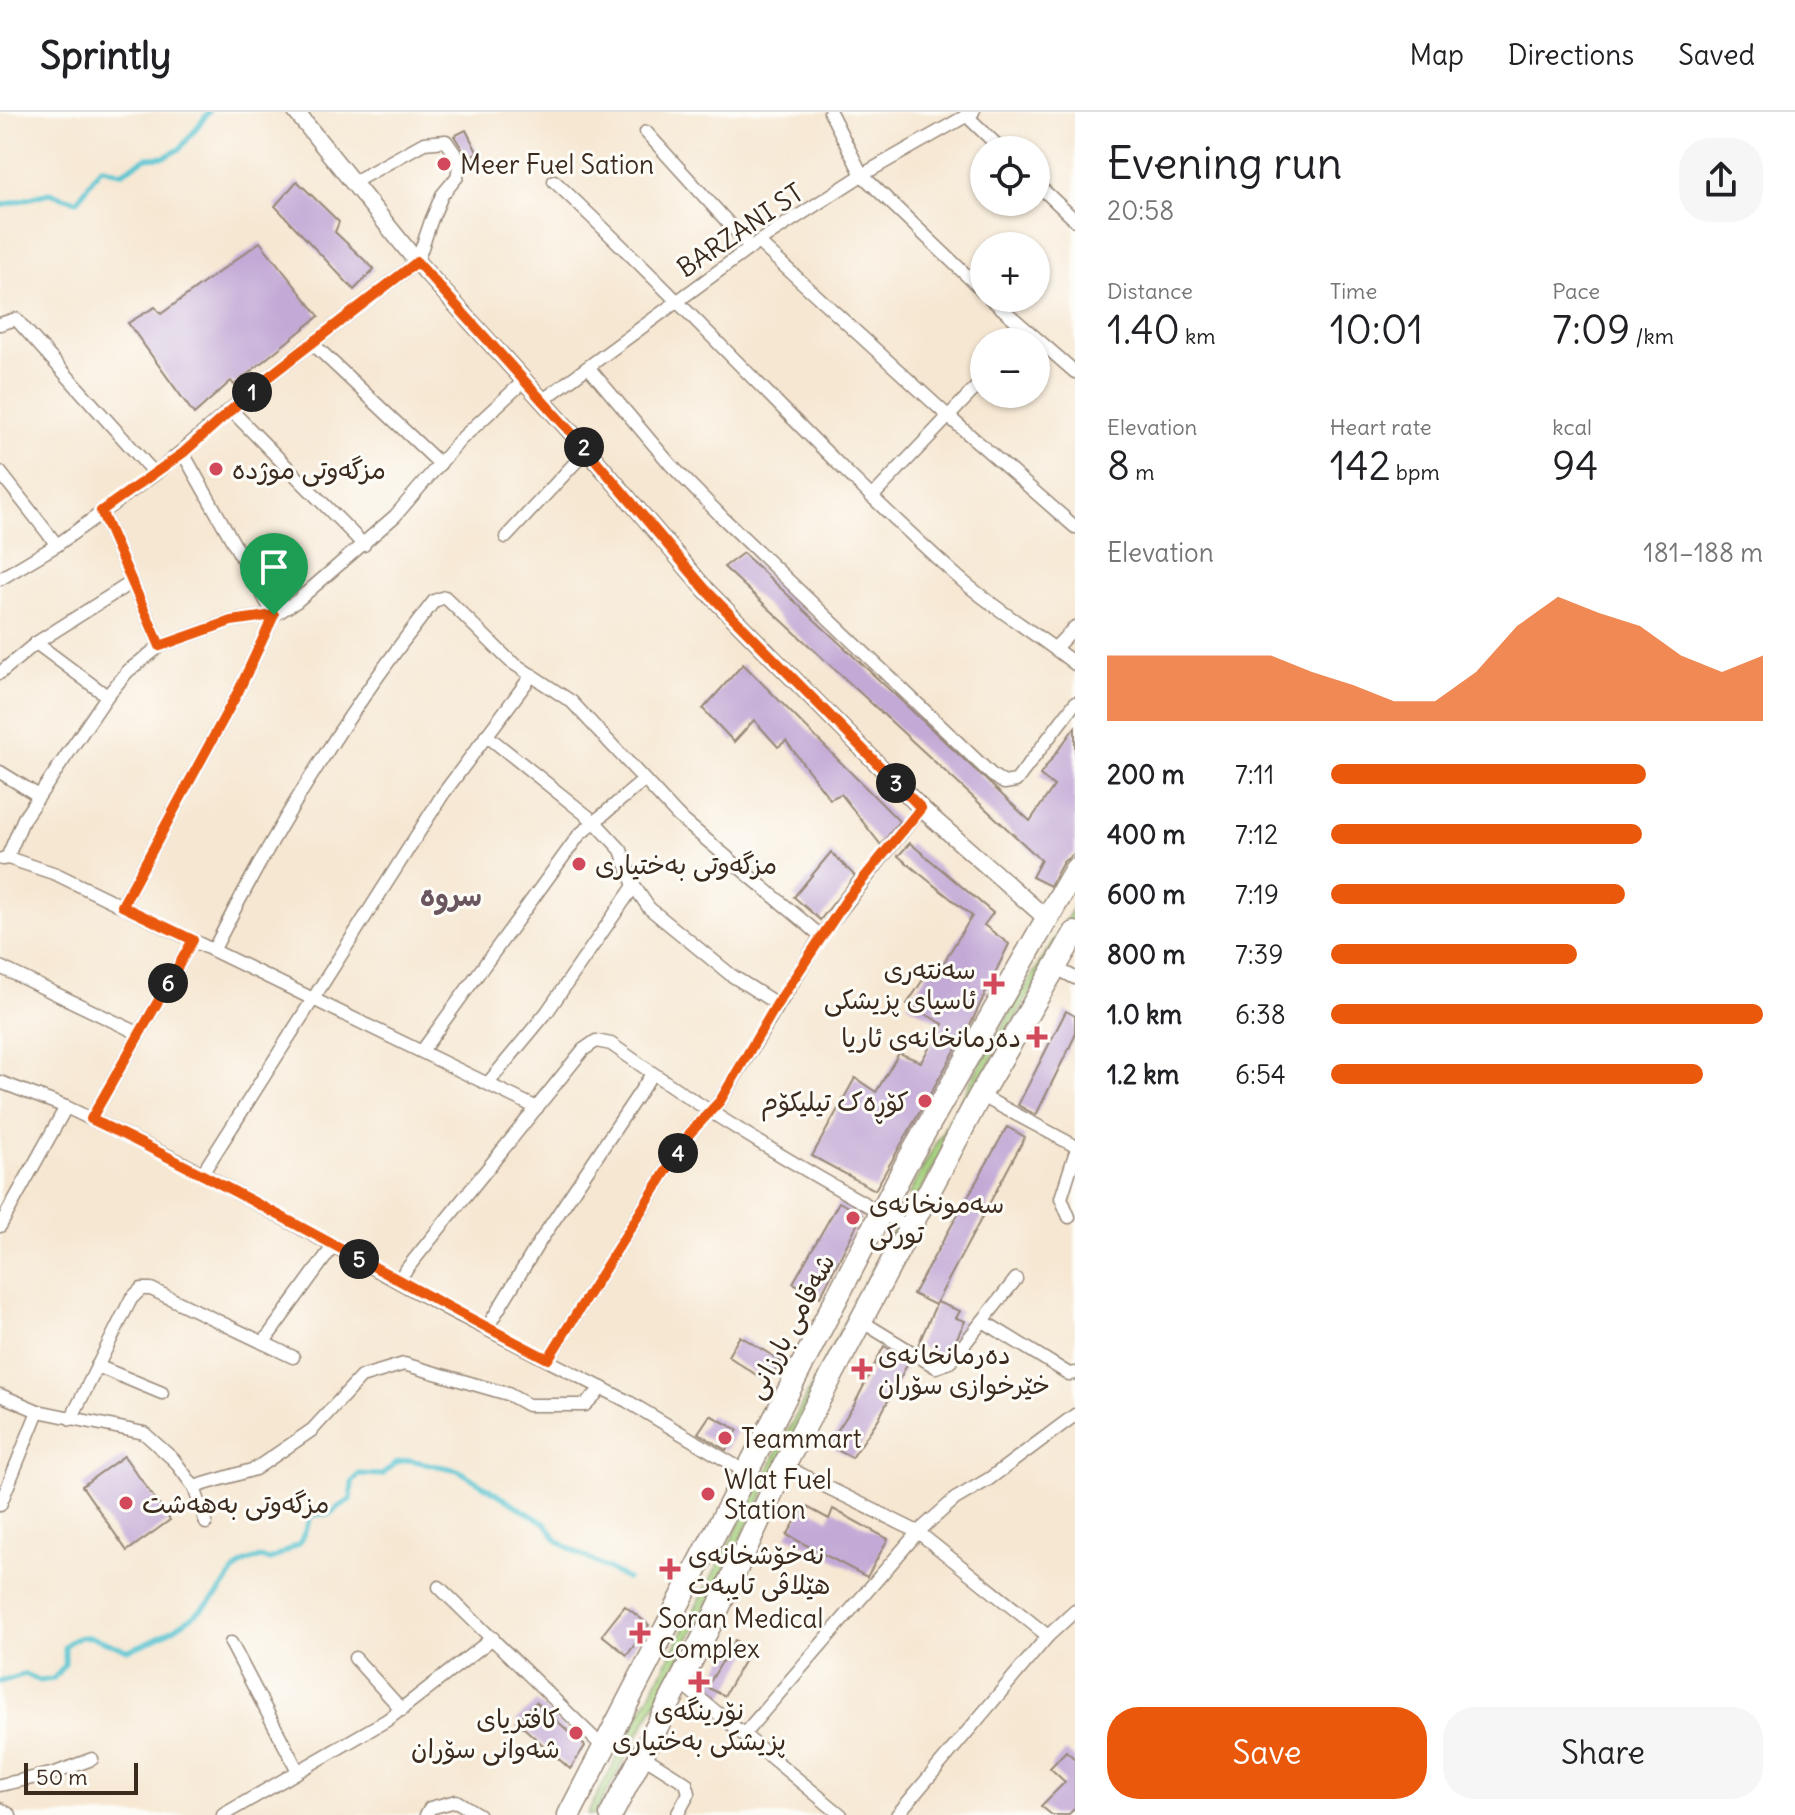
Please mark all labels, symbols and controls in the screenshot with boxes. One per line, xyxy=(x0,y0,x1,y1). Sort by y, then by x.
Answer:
text: Sprintly xyxy=(40,32,171,79)
text: Map xyxy=(1409,37,1464,73)
text: Directions xyxy=(1508,37,1634,73)
text: Saved xyxy=(1678,37,1755,73)
map controls xyxy=(970,136,1050,408)
button: locate xyxy=(970,136,1050,216)
text: Evening run xyxy=(1107,136,1342,191)
button: share xyxy=(1679,138,1763,222)
place label: Meer Fuel Sation xyxy=(460,148,654,181)
marker: Meer Fuel Sation xyxy=(435,155,453,173)
street label: BARZANI ST xyxy=(671,176,809,284)
text: 20:58 xyxy=(1107,194,1174,227)
button: + xyxy=(970,232,1050,312)
text: Distance xyxy=(1107,277,1193,305)
text: Time xyxy=(1330,277,1377,305)
text: Pace xyxy=(1552,277,1600,305)
text: 1.40 xyxy=(1107,305,1180,355)
text: 10:01 xyxy=(1330,305,1423,355)
text: 7:09 xyxy=(1552,305,1630,355)
text: km xyxy=(1180,322,1216,350)
text: /km xyxy=(1630,322,1674,350)
button: − xyxy=(970,328,1050,408)
pin: 1 xyxy=(232,372,272,412)
text: 1 xyxy=(248,378,256,406)
text: Elevation xyxy=(1107,413,1197,441)
text: Heart rate xyxy=(1330,413,1432,441)
text: kcal xyxy=(1552,413,1592,441)
pin: 2 xyxy=(564,427,604,467)
text: 2 xyxy=(578,433,590,461)
text: 8 xyxy=(1107,441,1130,491)
text: 142 xyxy=(1330,441,1391,491)
text: 94 xyxy=(1552,441,1598,491)
place label: مزگەوتی موژدە xyxy=(232,453,386,487)
text: m xyxy=(1130,458,1155,486)
text: bpm xyxy=(1391,458,1440,486)
marker: مزگەوتی موژدە xyxy=(207,460,225,478)
pin xyxy=(240,533,308,615)
text: Elevation xyxy=(1107,536,1214,569)
text: 181–188 m xyxy=(1643,536,1763,569)
icon: arrive xyxy=(252,545,296,589)
text: 200 m xyxy=(1107,758,1184,791)
text: 7:11 xyxy=(1235,758,1274,791)
pin: 3 xyxy=(876,763,916,803)
text: 3 xyxy=(890,769,902,797)
text: 400 m xyxy=(1107,818,1185,851)
text: 7:12 xyxy=(1235,818,1278,851)
place label: مزگەوتی بەختیاری xyxy=(595,848,777,882)
marker: مزگەوتی بەختیاری xyxy=(570,855,588,873)
district label: سروە xyxy=(420,878,482,916)
text: 600 m xyxy=(1107,878,1185,911)
text: 7:19 xyxy=(1235,878,1279,911)
text: 800 m xyxy=(1107,938,1185,971)
text: 7:39 xyxy=(1235,938,1283,971)
place label: سەنتەری ئاسیای پزیشکی xyxy=(824,953,976,1017)
pin: 6 xyxy=(148,963,188,1003)
text: 6 xyxy=(162,969,174,997)
marker: سەنتەری ئاسیای پزیشکی xyxy=(983,973,1005,995)
text: 1.0 km xyxy=(1107,998,1182,1031)
text: 6:38 xyxy=(1235,998,1286,1031)
place label: دەرمانخانەی ئاریا xyxy=(841,1021,1021,1054)
marker: دەرمانخانەی ئاریا xyxy=(1028,1028,1046,1046)
text: 1.2 km xyxy=(1107,1058,1179,1091)
text: 6:54 xyxy=(1235,1058,1286,1091)
place label: کۆڕەک تیلیکۆم xyxy=(761,1085,909,1124)
marker: کۆڕەک تیلیکۆم xyxy=(916,1092,934,1110)
pin: 4 xyxy=(658,1133,698,1173)
text: 4 xyxy=(672,1139,684,1167)
place label: سەمونخانەی تورکی xyxy=(869,1187,1004,1251)
marker: سەمونخانەی تورکی xyxy=(844,1209,862,1227)
pin: 5 xyxy=(339,1239,379,1279)
text: 5 xyxy=(353,1245,365,1273)
street label: شەقامی بارزانی xyxy=(738,1248,843,1404)
place label: دەرمانخانەی خێرخوازی سۆران xyxy=(878,1338,1050,1402)
marker: دەرمانخانەی خێرخوازی سۆران xyxy=(853,1360,871,1378)
place label: Teammart xyxy=(741,1422,862,1455)
marker: Teammart xyxy=(716,1429,734,1447)
place label: Wlat Fuel Station xyxy=(724,1463,832,1526)
marker: Wlat Fuel Station xyxy=(699,1485,717,1503)
place label: مزگەوتی بەهەشت xyxy=(142,1487,329,1521)
marker: مزگەوتی بەهەشت xyxy=(117,1494,135,1512)
place label: نەخۆشخانەی هێلاڤی تایبەت xyxy=(688,1538,830,1602)
marker: نەخۆشخانەی هێلاڤی تایبەت xyxy=(659,1558,681,1580)
place label: Soran Medical Complex xyxy=(658,1602,823,1665)
marker: Soran Medical Complex xyxy=(629,1622,651,1644)
marker: نۆرینگەی پزیشکی بەختیاری xyxy=(690,1673,708,1691)
place label: نۆرینگەی پزیشکی بەختیاری xyxy=(612,1694,786,1758)
place label: کافتریای شەوانی سۆران xyxy=(411,1702,560,1766)
button: Save xyxy=(1107,1707,1427,1799)
button: Share xyxy=(1443,1707,1763,1799)
marker: کافتریای شەوانی سۆران xyxy=(567,1724,585,1742)
scale bar xyxy=(24,1759,138,1795)
text: 50 m xyxy=(36,1763,88,1791)

